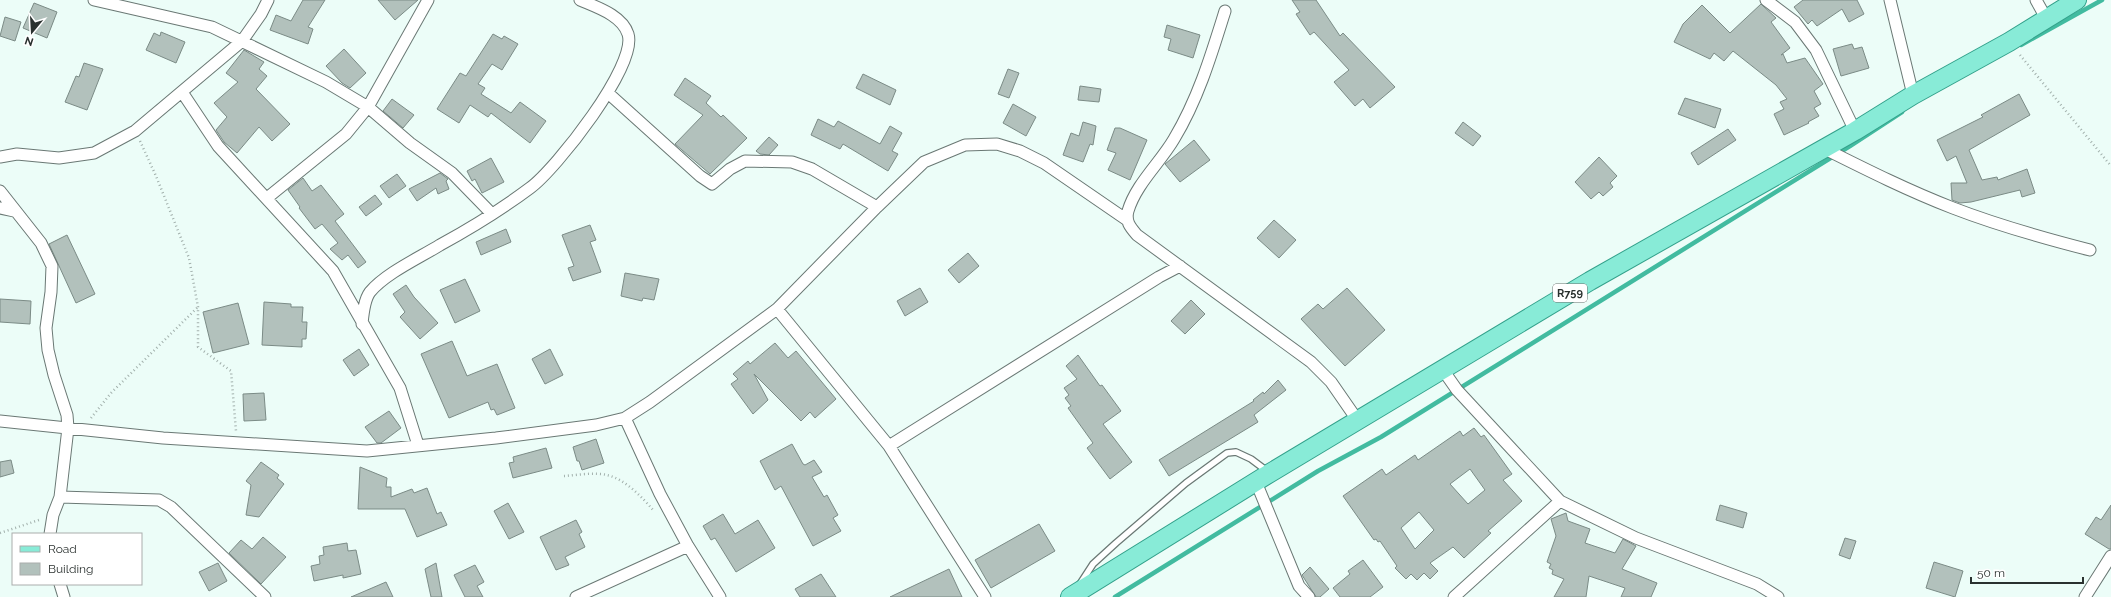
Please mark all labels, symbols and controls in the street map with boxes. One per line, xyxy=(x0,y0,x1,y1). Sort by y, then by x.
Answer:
north arrow xyxy=(12,12,52,52)
text: N xyxy=(23,34,35,49)
road number: R759 xyxy=(1553,284,1587,302)
legend xyxy=(12,533,142,585)
text: Road xyxy=(48,542,77,556)
scale bar xyxy=(1971,559,2083,585)
text: Building xyxy=(48,562,94,576)
text: 50 m xyxy=(1977,566,2005,580)

